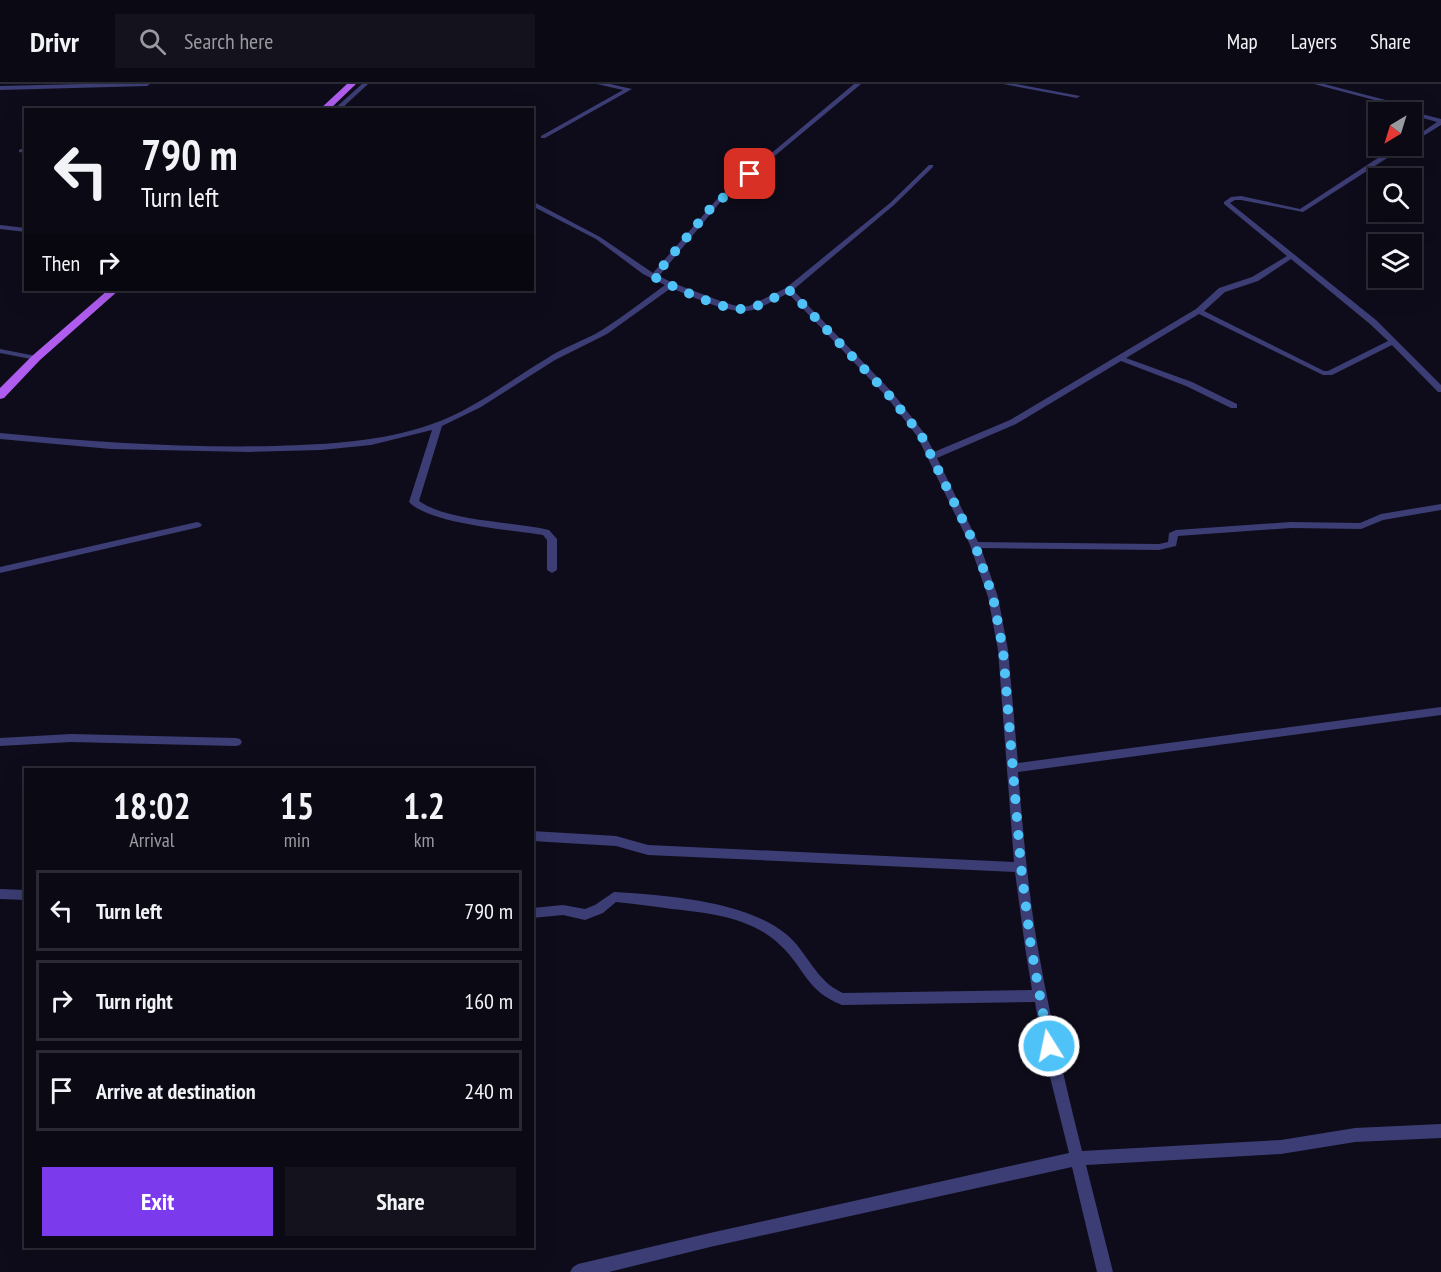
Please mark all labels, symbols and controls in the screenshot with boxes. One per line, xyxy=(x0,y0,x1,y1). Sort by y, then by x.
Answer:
search box xyxy=(115,14,535,68)
text: Drivr xyxy=(30,23,79,60)
icon: search xyxy=(136,25,169,58)
text: Search here xyxy=(184,27,273,55)
text: Map xyxy=(1227,28,1258,55)
text: Layers xyxy=(1291,28,1337,55)
text: Share xyxy=(1370,28,1411,55)
north arrow xyxy=(1368,102,1422,156)
map controls xyxy=(1368,102,1422,288)
text: 790 m xyxy=(141,127,238,182)
icon: left xyxy=(42,132,120,210)
pin xyxy=(724,148,775,199)
icon: arrive xyxy=(733,157,766,190)
button: search xyxy=(1368,168,1422,222)
text: Turn left xyxy=(141,180,219,214)
button: layers xyxy=(1368,234,1422,288)
icon: right xyxy=(92,246,125,279)
text: Then xyxy=(42,249,80,277)
text: 18:02 xyxy=(113,782,191,829)
text: 15 xyxy=(280,782,314,829)
text: 1.2 xyxy=(403,782,445,829)
text: Arrival xyxy=(129,827,174,853)
text: min xyxy=(284,827,310,853)
text: km xyxy=(414,827,434,853)
icon: left xyxy=(45,894,78,927)
text: Turn left xyxy=(96,897,162,925)
text: 790 m xyxy=(464,897,513,925)
icon: right xyxy=(45,984,78,1017)
text: Turn right xyxy=(96,987,173,1015)
text: 160 m xyxy=(464,987,513,1015)
position arrow xyxy=(1017,1014,1081,1078)
icon: arrive xyxy=(45,1074,78,1107)
text: Arrive at destination xyxy=(96,1077,256,1105)
text: 240 m xyxy=(464,1077,513,1105)
button: Exit xyxy=(42,1167,273,1236)
button: Share xyxy=(285,1167,516,1236)

